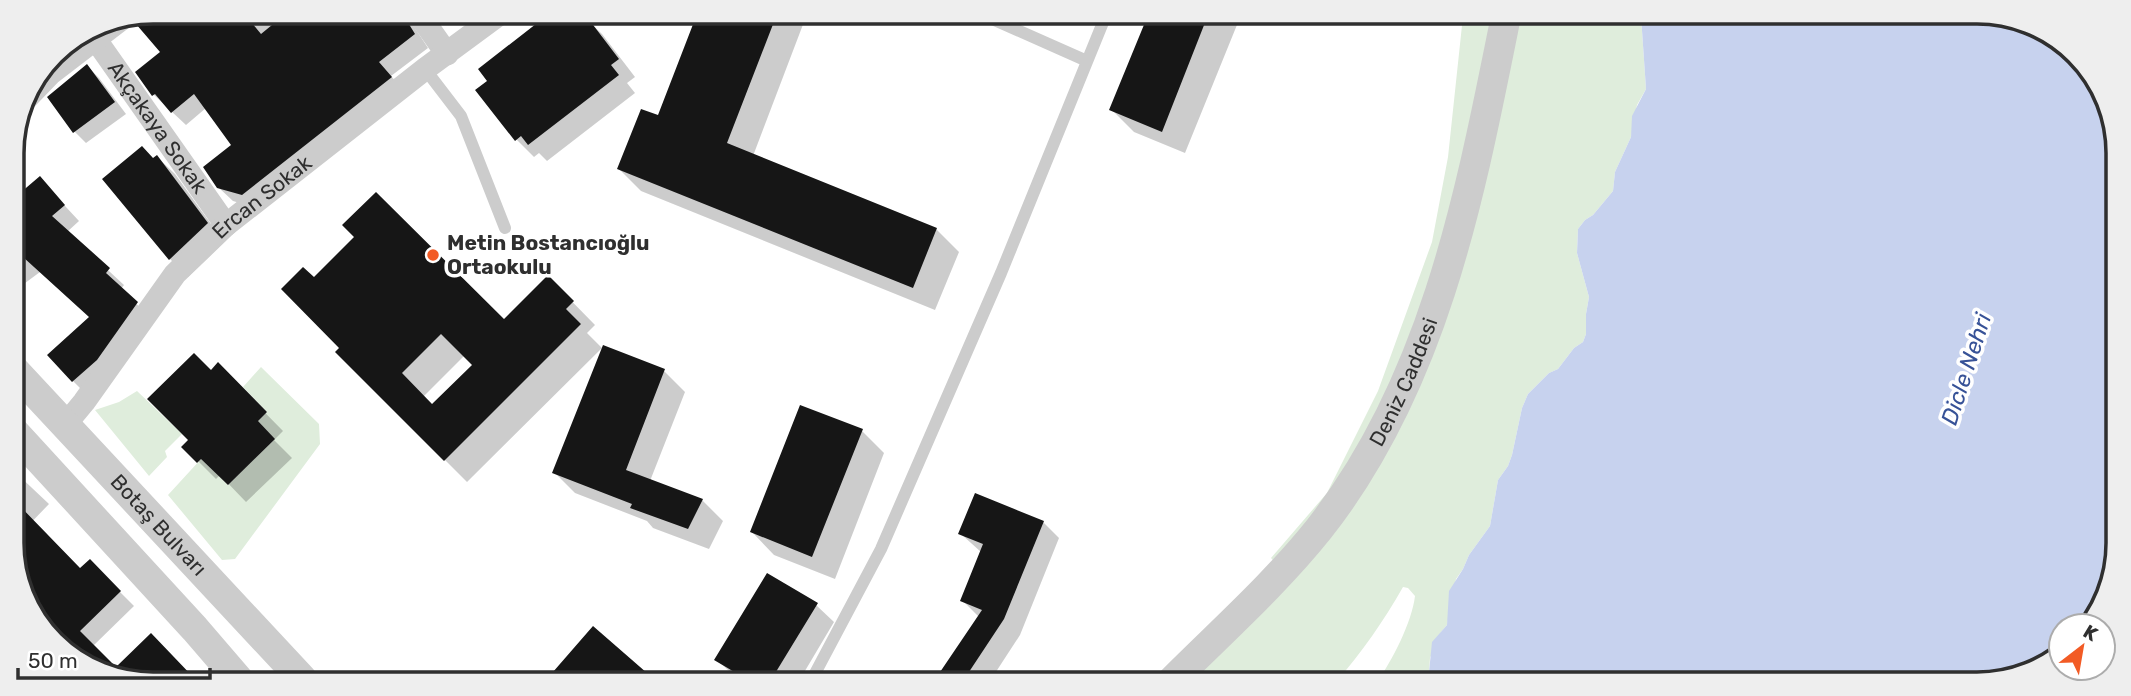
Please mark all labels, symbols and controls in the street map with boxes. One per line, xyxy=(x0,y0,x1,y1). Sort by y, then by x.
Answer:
street label: Akçakaya Sokak xyxy=(103,56,213,198)
street label: Ercan Sokak xyxy=(207,150,316,244)
place label: Metin Bostancıoğlu Ortaokulu xyxy=(447,230,650,279)
marker: Metin Bostancıoğlu Ortaokulu xyxy=(425,247,441,263)
water label: Dicle Nehri xyxy=(1935,308,1998,428)
street label: Deniz Caddesi xyxy=(1364,314,1442,450)
street label: Botaş Bulvarı xyxy=(106,469,212,581)
north arrow xyxy=(2047,612,2117,682)
text: K xyxy=(2079,620,2102,646)
scale bar xyxy=(18,636,210,680)
text: 50 m xyxy=(28,648,78,673)

